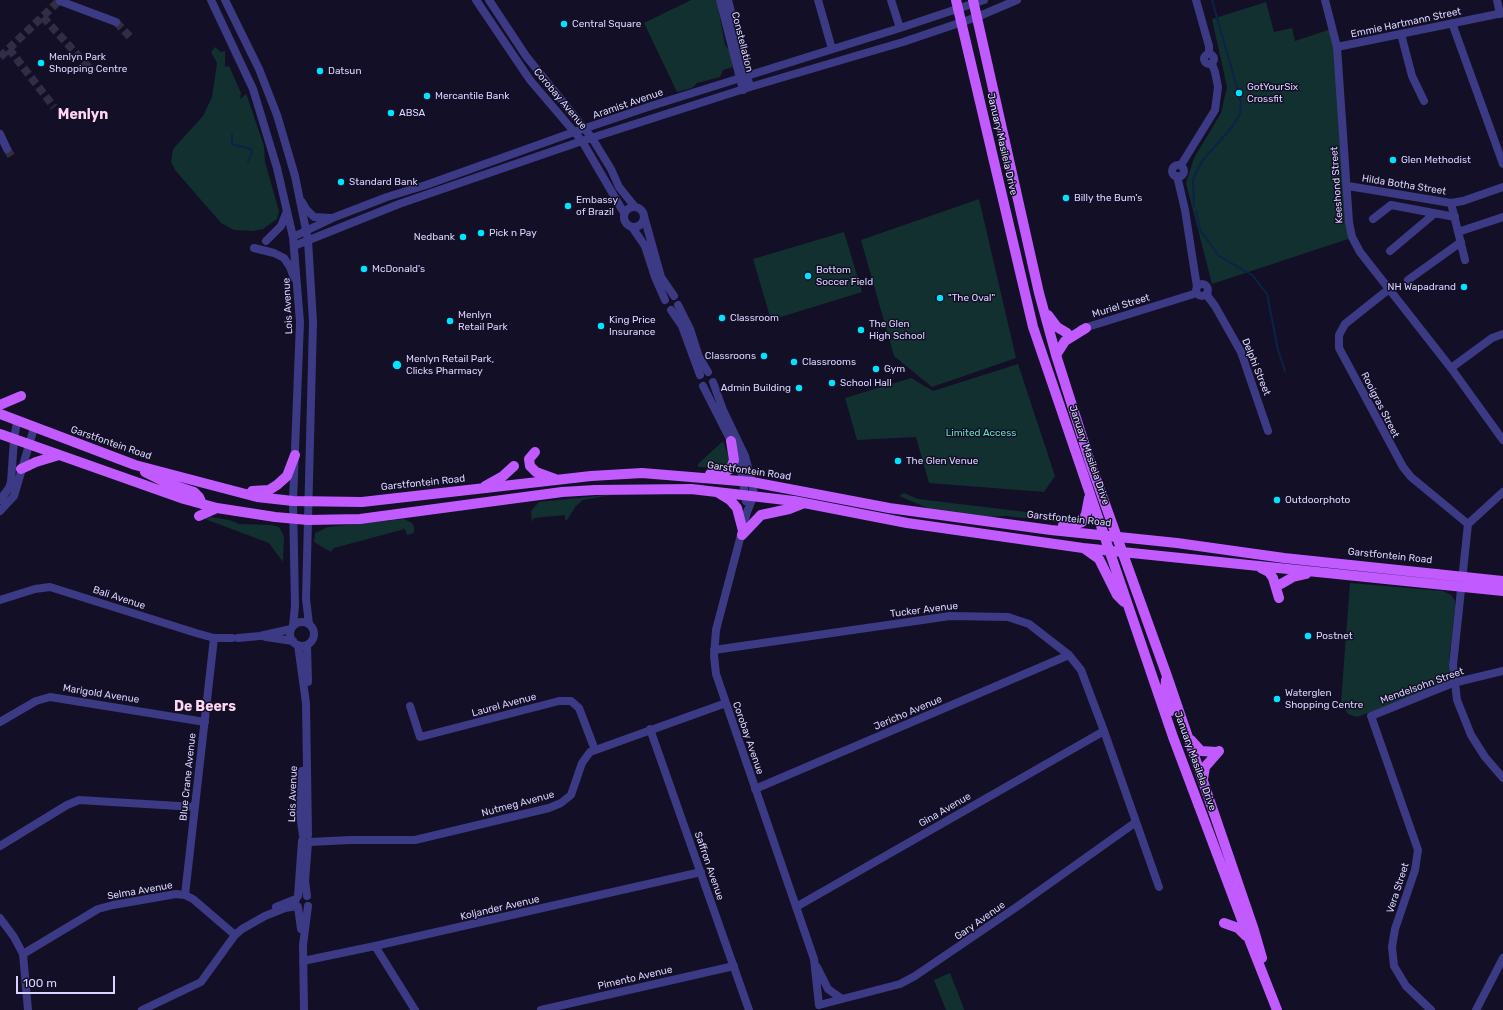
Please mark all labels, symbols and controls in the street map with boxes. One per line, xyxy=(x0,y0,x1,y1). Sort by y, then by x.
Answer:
street label: Emmie Hartmann Street xyxy=(1350,5,1462,41)
street label: Constellation xyxy=(729,11,755,73)
place label: Central Square xyxy=(572,18,641,30)
marker: Central Square xyxy=(559,19,569,29)
place label: Menlyn Park Shopping Centre xyxy=(49,51,127,74)
marker: Menlyn Park Shopping Centre xyxy=(36,58,46,68)
place label: Datsun xyxy=(328,65,361,77)
marker: Datsun xyxy=(315,66,325,76)
street label: Corobay Avenue xyxy=(531,66,589,132)
place label: GotYourSix Crossfit xyxy=(1247,81,1298,104)
street label: Aramist Avenue xyxy=(591,86,665,122)
marker: GotYourSix Crossfit xyxy=(1234,88,1244,98)
place label: Mercantile Bank xyxy=(435,90,509,102)
marker: Mercantile Bank xyxy=(422,91,432,101)
street label: January Masilela Drive xyxy=(984,92,1020,196)
district label: Menlyn xyxy=(58,107,108,123)
place label: ABSA xyxy=(399,107,425,119)
marker: ABSA xyxy=(386,108,396,118)
street label: Keeshond Street xyxy=(1328,146,1346,224)
place label: Glen Methodist xyxy=(1401,154,1471,166)
marker: Glen Methodist xyxy=(1388,155,1398,165)
street label: Hilda Botha Street xyxy=(1361,172,1447,198)
place label: Standard Bank xyxy=(349,176,418,188)
marker: Standard Bank xyxy=(336,177,346,187)
place label: Billy the Bum's xyxy=(1074,192,1142,204)
marker: Billy the Bum's xyxy=(1061,193,1071,203)
place label: Embassy of Brazil xyxy=(576,194,618,218)
marker: Embassy of Brazil xyxy=(563,201,573,211)
place label: Pick n Pay xyxy=(489,227,537,239)
marker: Pick n Pay xyxy=(476,228,486,238)
place label: Nedbank xyxy=(414,231,455,243)
marker: Nedbank xyxy=(458,232,468,242)
place label: McDonald's xyxy=(372,263,425,275)
marker: McDonald's xyxy=(359,264,369,274)
place label: Bottom Soccer Field xyxy=(816,264,873,288)
marker: Bottom Soccer Field xyxy=(803,271,813,281)
street label: Lois Avenue xyxy=(281,278,295,334)
place label: NH Wapadrand xyxy=(1387,281,1456,293)
marker: NH Wapadrand xyxy=(1459,282,1469,292)
place label: "The Oval" xyxy=(948,292,995,304)
street label: Muriel Street xyxy=(1091,292,1151,320)
marker: "The Oval" xyxy=(935,293,945,303)
place label: Menlyn Retail Park xyxy=(458,309,508,332)
place label: Classroom xyxy=(730,312,779,324)
marker: Classroom xyxy=(717,313,727,323)
place label: King Price Insurance xyxy=(609,314,656,338)
marker: Menlyn Retail Park xyxy=(445,316,455,326)
place label: The Glen High School xyxy=(869,318,925,342)
marker: King Price Insurance xyxy=(596,321,606,331)
marker: The Glen High School xyxy=(856,325,866,335)
street label: Delphi Street xyxy=(1239,337,1273,397)
place label: Classroons xyxy=(705,350,756,362)
marker: Classroons xyxy=(759,351,769,361)
place label: Menlyn Retail Park, Clicks Pharmacy xyxy=(406,353,494,376)
place label: Classrooms xyxy=(802,356,856,368)
marker: Classrooms xyxy=(789,357,799,367)
marker: Menlyn Retail Park, Clicks Pharmacy xyxy=(391,359,403,371)
place label: Gym xyxy=(884,363,905,375)
marker: Gym xyxy=(871,364,881,374)
street label: Rooigras Street xyxy=(1358,370,1402,440)
place label: School Hall xyxy=(840,377,892,389)
marker: School Hall xyxy=(827,378,837,388)
place label: Admin Building xyxy=(721,382,791,394)
marker: Admin Building xyxy=(794,383,804,393)
street label: January Masilela Drive xyxy=(1066,404,1112,506)
street label: Garstfontein Road xyxy=(69,424,153,462)
park label: Limited Access xyxy=(946,427,1016,439)
place label: The Glen Venue xyxy=(906,455,978,467)
marker: The Glen Venue xyxy=(893,456,903,466)
street label: Garstfontein Road xyxy=(706,459,792,483)
street label: Garstfontein Road xyxy=(380,473,466,493)
place label: Outdoorphoto xyxy=(1285,494,1350,506)
marker: Outdoorphoto xyxy=(1272,495,1282,505)
street label: Garstfontein Road xyxy=(1026,509,1112,529)
street label: Garstfontein Road xyxy=(1347,546,1433,566)
street label: Bali Avenue xyxy=(91,584,147,612)
street label: Tucker Avenue xyxy=(889,600,959,620)
place label: Postnet xyxy=(1316,630,1353,642)
marker: Postnet xyxy=(1303,631,1313,641)
street label: Mendelsohn Street xyxy=(1379,665,1465,707)
street label: Marigold Avenue xyxy=(62,682,140,706)
place label: Waterglen Shopping Centre xyxy=(1285,687,1363,710)
street label: Laurel Avenue xyxy=(470,691,538,719)
street label: Jericho Avenue xyxy=(872,693,944,733)
marker: Waterglen Shopping Centre xyxy=(1272,694,1282,704)
district label: De Beers xyxy=(174,699,236,715)
street label: Corobay Avenue xyxy=(730,700,766,776)
street label: January Masilela Drive xyxy=(1171,710,1219,812)
street label: Blue Crane Avenue xyxy=(177,733,199,821)
street label: Lois Avenue xyxy=(286,766,300,822)
street label: Nutmeg Avenue xyxy=(480,789,556,819)
street label: Gina Avenue xyxy=(917,790,973,830)
street label: Saffron Avenue xyxy=(692,830,726,902)
street label: Vera Street xyxy=(1384,861,1412,915)
street label: Selma Avenue xyxy=(106,879,174,903)
street label: Koljander Avenue xyxy=(459,893,541,923)
street label: Gary Avenue xyxy=(952,899,1008,943)
street label: Pimento Avenue xyxy=(596,964,674,992)
scale bar xyxy=(18,968,117,994)
text: 100 m xyxy=(23,976,57,990)

